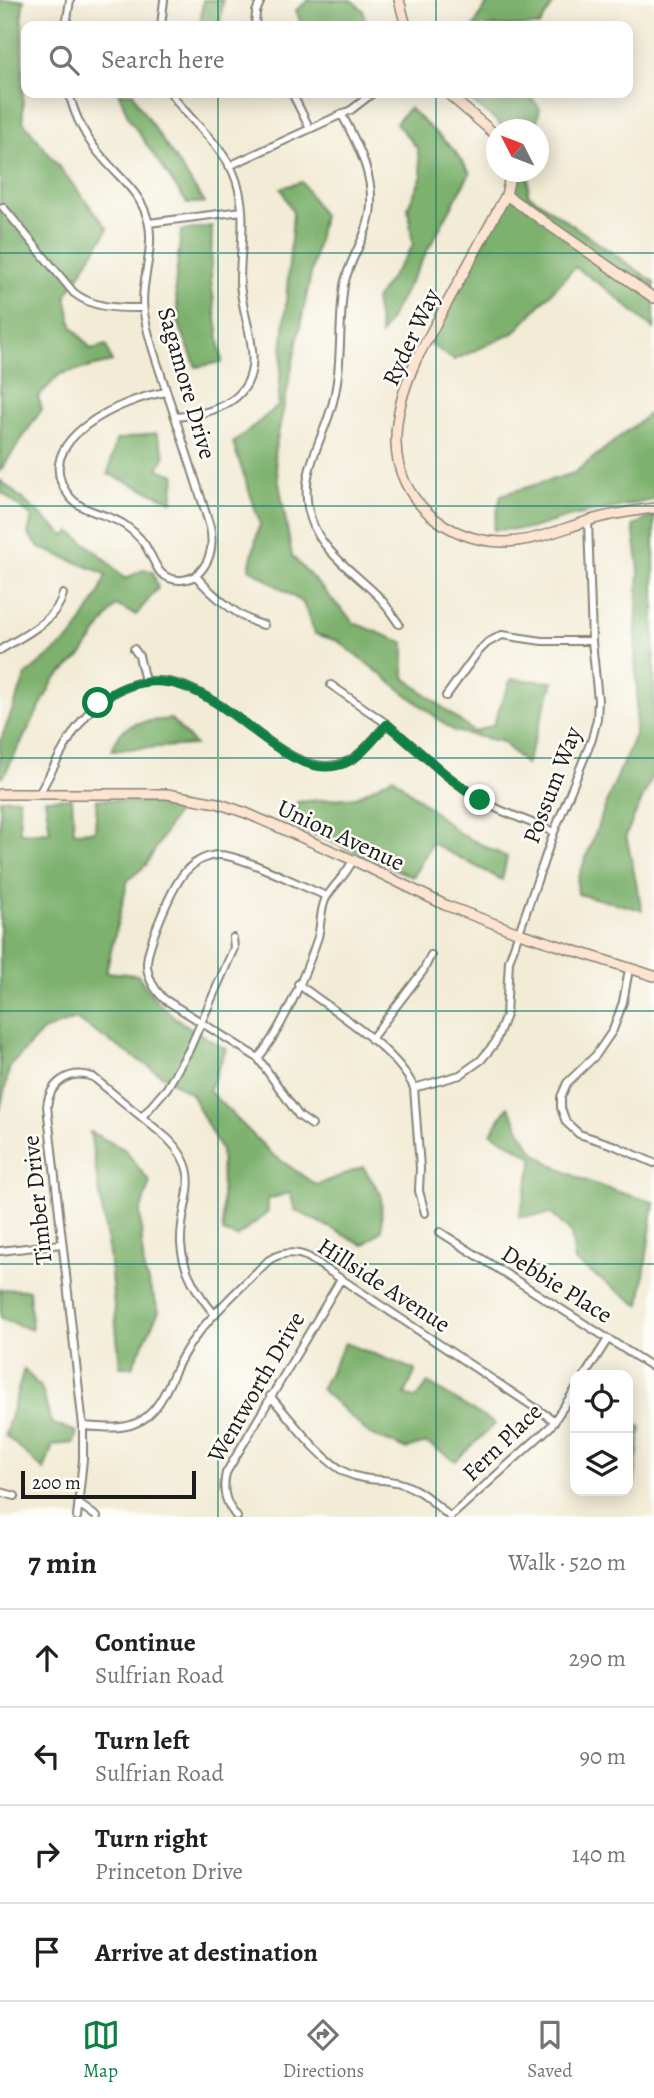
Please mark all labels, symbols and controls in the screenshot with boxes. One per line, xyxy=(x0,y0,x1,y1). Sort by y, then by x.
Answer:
search box xyxy=(21,21,633,98)
icon: search xyxy=(45,41,83,79)
text: Search here xyxy=(101,42,225,77)
north arrow xyxy=(486,119,549,182)
street label: Ryder Way xyxy=(375,283,448,391)
street label: Sagamore Drive xyxy=(150,303,224,463)
route start xyxy=(82,687,113,718)
street label: Possum Way xyxy=(515,722,589,848)
route end xyxy=(464,784,495,815)
street label: Union Avenue xyxy=(272,792,410,878)
street label: Timber Drive xyxy=(14,1134,60,1266)
street label: Hillside Avenue xyxy=(311,1230,457,1340)
street label: Debbie Place xyxy=(495,1237,619,1331)
street label: Wentworth Drive xyxy=(199,1306,312,1469)
map controls xyxy=(570,1370,633,1496)
button: locate xyxy=(570,1370,633,1433)
street label: Fern Place xyxy=(455,1396,549,1488)
button: layers xyxy=(570,1433,633,1496)
scale bar xyxy=(21,1468,196,1500)
text: 200 m xyxy=(32,1470,81,1496)
text: 7 min xyxy=(28,1543,97,1583)
text: Walk · 520 m xyxy=(508,1547,626,1578)
text: Continue xyxy=(95,1625,196,1660)
icon: ahead xyxy=(28,1639,66,1677)
text: 290 m xyxy=(569,1643,626,1674)
text: Sulfrian Road xyxy=(95,1660,224,1691)
text: Turn left xyxy=(95,1723,190,1758)
icon: left xyxy=(28,1737,66,1775)
text: 90 m xyxy=(580,1741,626,1772)
text: Sulfrian Road xyxy=(95,1758,224,1789)
text: Turn right xyxy=(95,1821,208,1856)
icon: right xyxy=(28,1835,66,1873)
text: 140 m xyxy=(572,1839,626,1870)
text: Princeton Drive xyxy=(95,1856,243,1887)
icon: arrive xyxy=(28,1933,66,1971)
text: Arrive at destination xyxy=(95,1935,318,1970)
tab: Map xyxy=(82,2016,120,2084)
tab: Directions xyxy=(283,2016,364,2084)
tab: Saved xyxy=(527,2016,572,2084)

